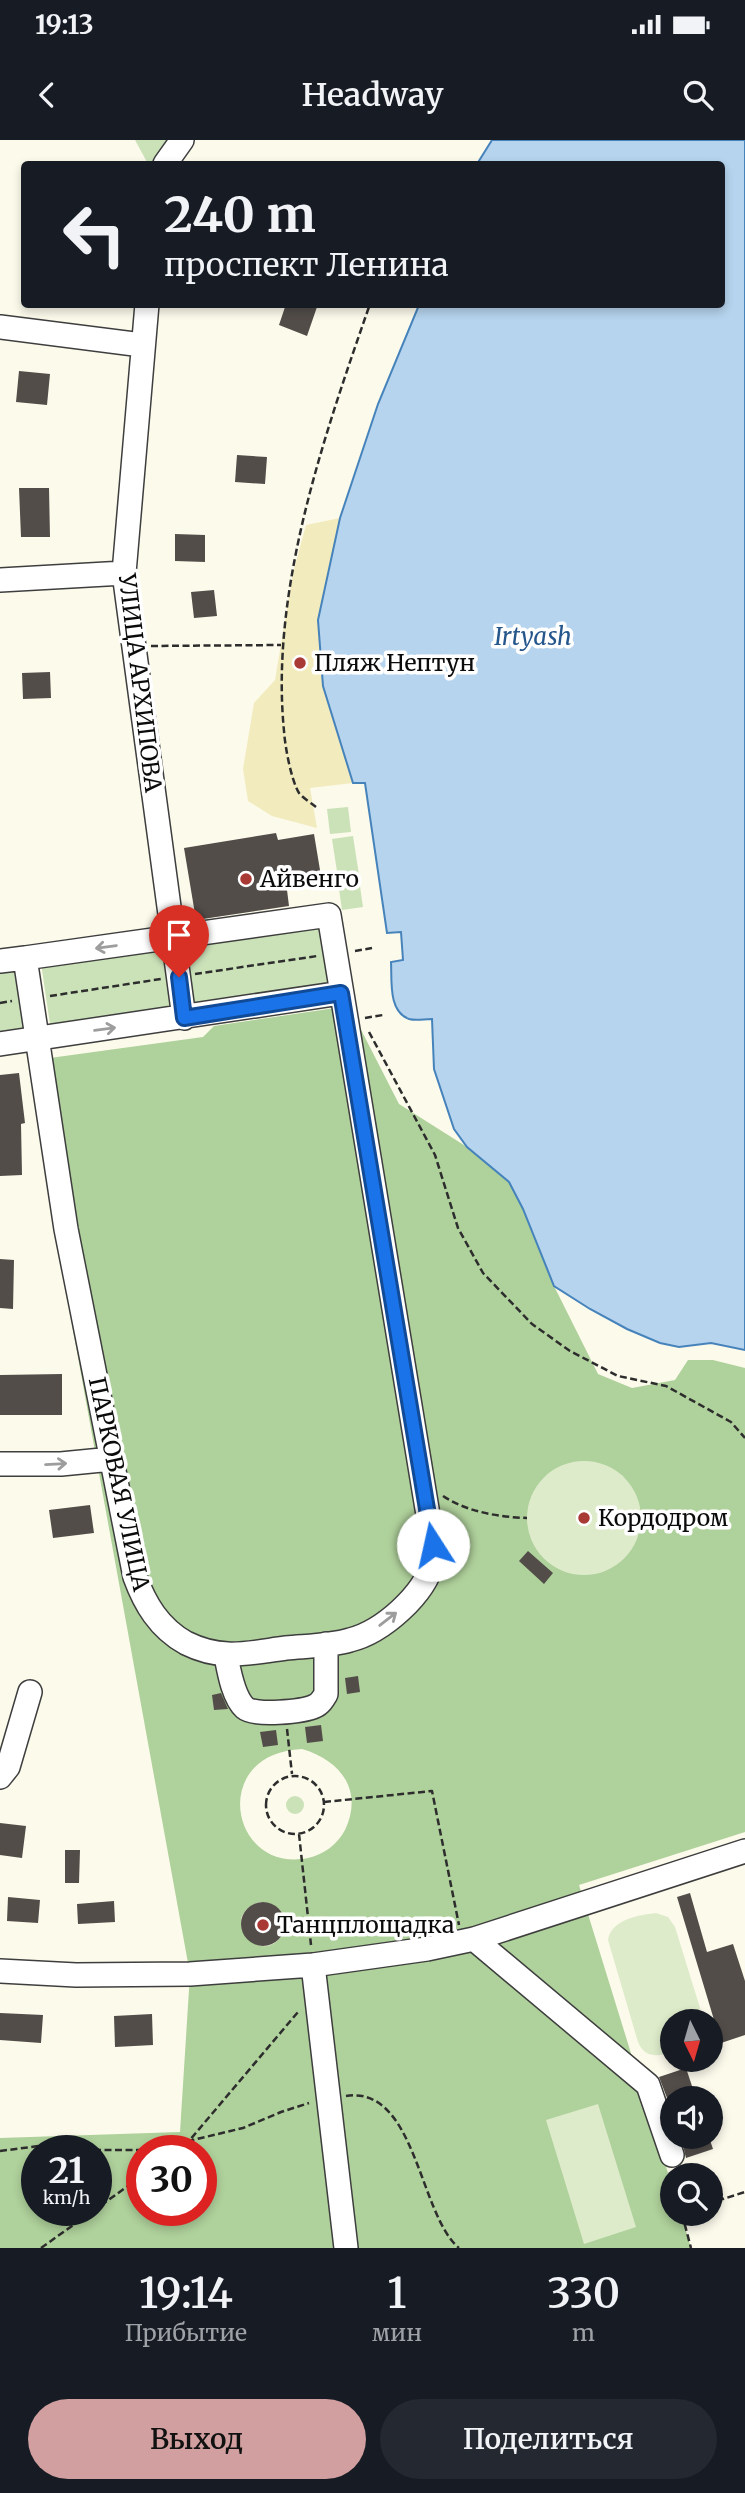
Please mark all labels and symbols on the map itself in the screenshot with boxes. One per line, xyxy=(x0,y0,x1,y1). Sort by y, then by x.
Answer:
street label: УЛИЦА АРХИПОВА xyxy=(113,571,168,795)
water label: Irtyash xyxy=(494,621,572,652)
place label: Пляж Нептун xyxy=(314,648,475,677)
marker: Пляж Нептун xyxy=(292,655,308,671)
place label: Айвенго xyxy=(259,864,359,893)
marker: Айвенго xyxy=(238,871,254,887)
pin xyxy=(149,905,209,977)
one-way arrow xyxy=(96,940,118,953)
one-way arrow xyxy=(93,1023,116,1036)
street label: ПАРКОВАЯ УЛИЦА xyxy=(83,1374,157,1594)
one-way arrow xyxy=(44,1458,67,1471)
place label: Кордодром xyxy=(598,1503,729,1532)
position arrow xyxy=(396,1508,470,1582)
marker: Кордодром xyxy=(576,1510,592,1526)
one-way arrow xyxy=(379,1612,397,1627)
place label: Танцплощадка xyxy=(277,1910,454,1939)
marker: Танцплощадка xyxy=(255,1917,271,1933)
north arrow xyxy=(660,2009,723,2072)
speed limit sign: 30 xyxy=(126,2135,217,2226)

